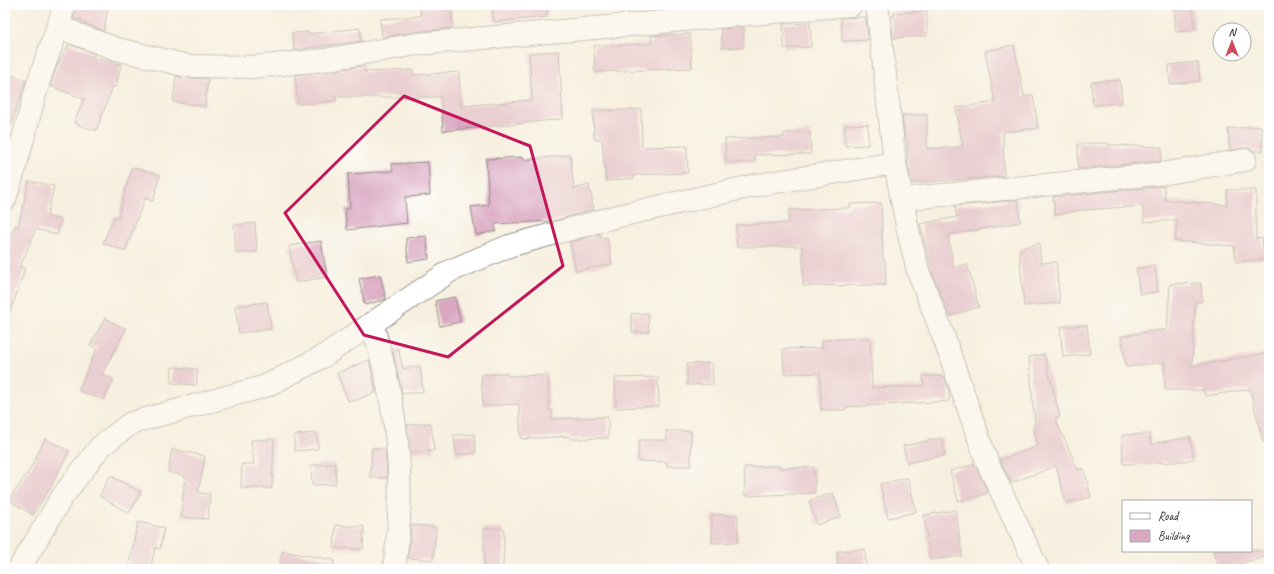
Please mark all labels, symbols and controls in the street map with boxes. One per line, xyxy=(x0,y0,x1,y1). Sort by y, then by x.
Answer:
north arrow xyxy=(1212,22,1252,62)
text: N xyxy=(1229,25,1238,39)
legend xyxy=(1122,500,1252,552)
text: Road xyxy=(1158,508,1180,524)
text: Building xyxy=(1158,528,1190,544)

